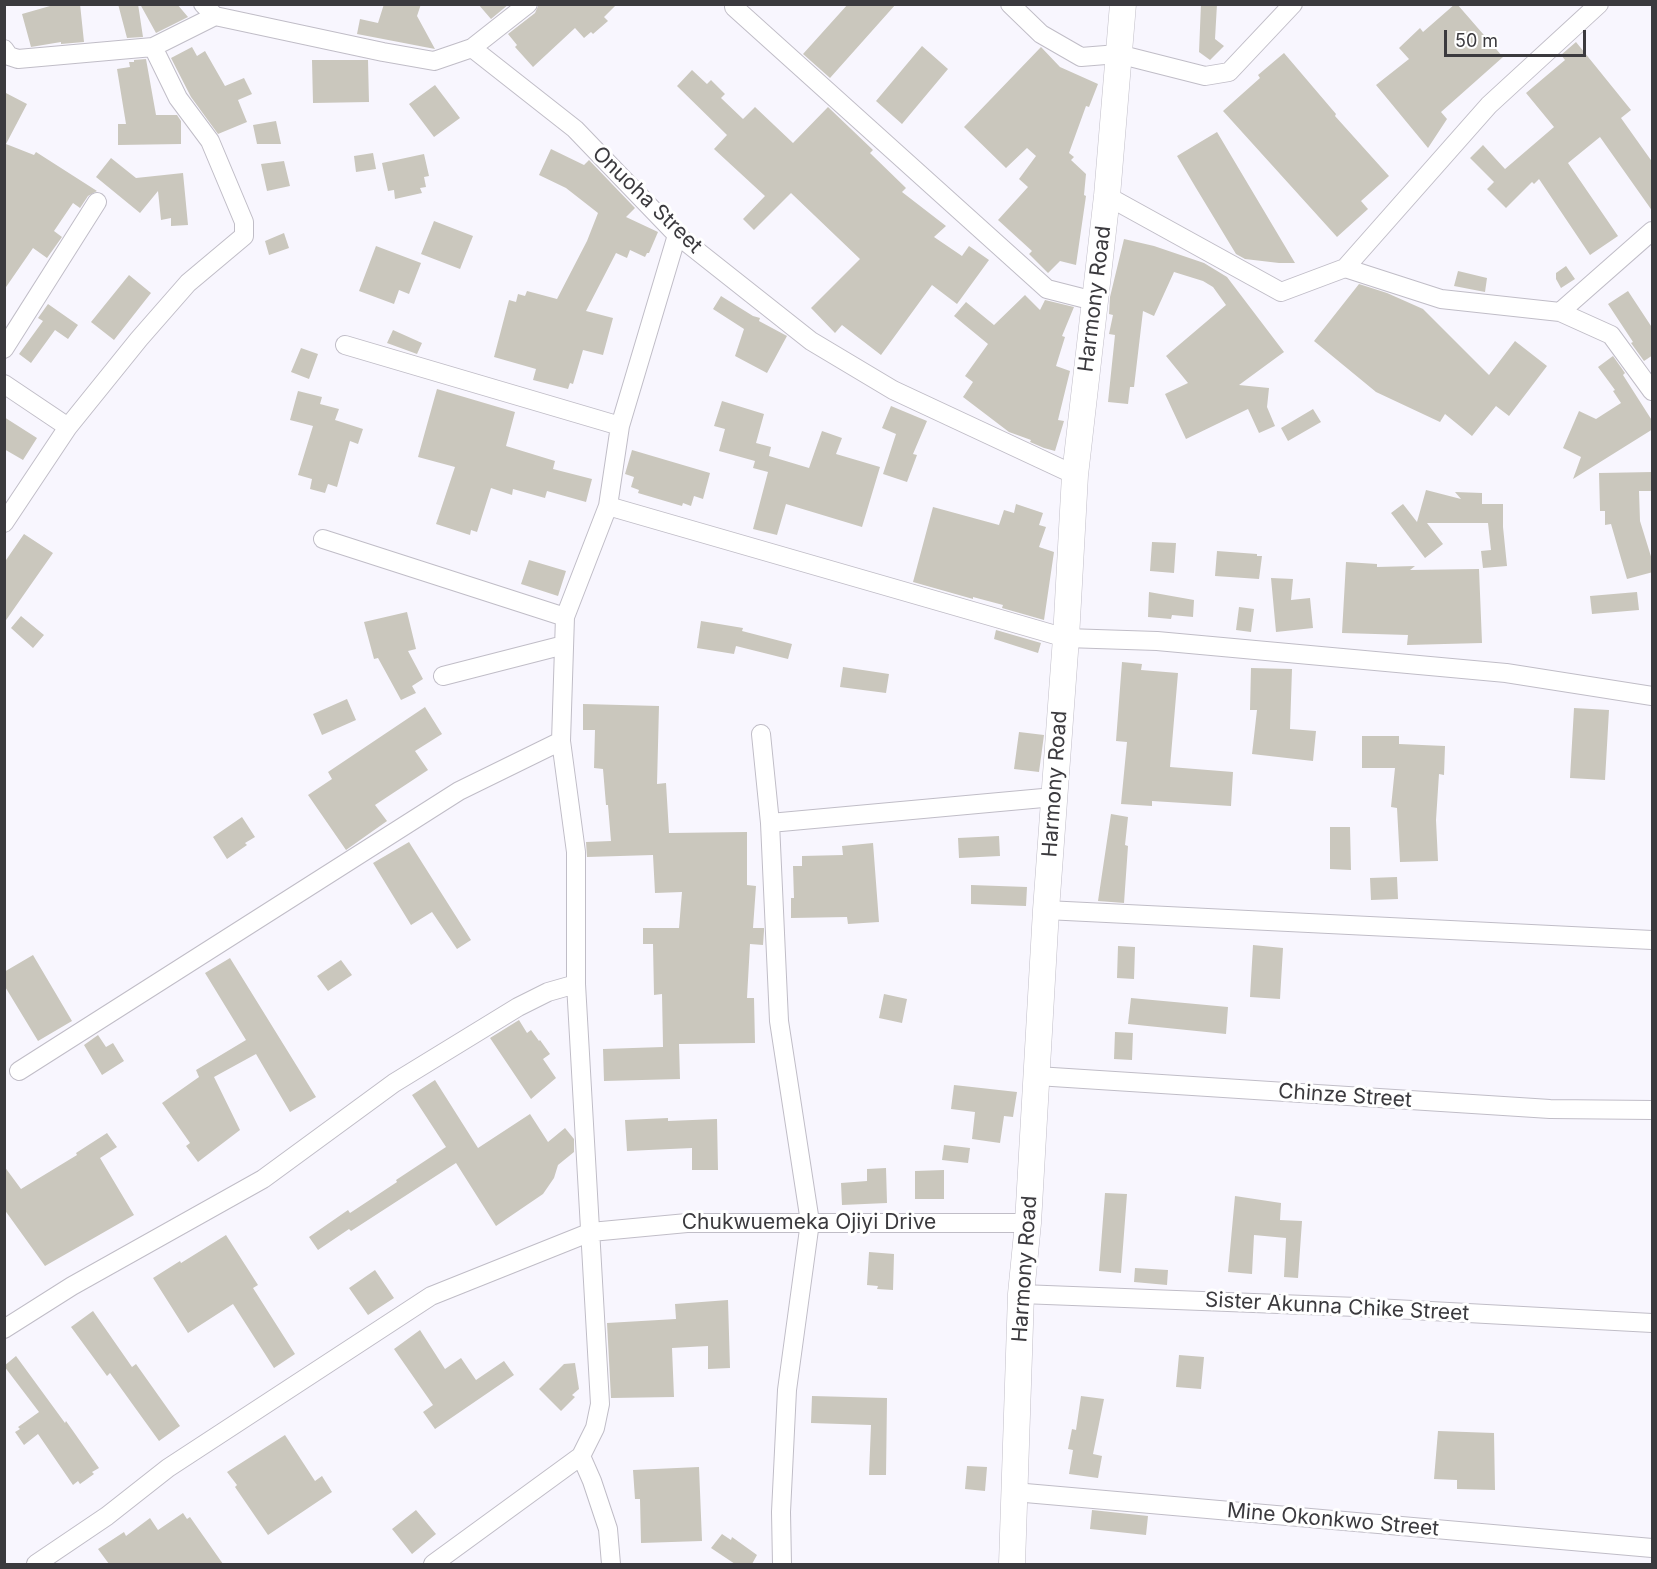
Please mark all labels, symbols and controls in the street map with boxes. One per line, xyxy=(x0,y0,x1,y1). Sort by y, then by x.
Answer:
scale bar xyxy=(1447,18,1590,56)
text: 50 m xyxy=(1455,30,1498,51)
street label: Onuoha Street xyxy=(587,141,707,259)
street label: Harmony Road xyxy=(1074,224,1116,374)
street label: Harmony Road xyxy=(1037,710,1073,858)
street label: Chinze Street xyxy=(1277,1079,1413,1113)
street label: Harmony Road xyxy=(1007,1195,1043,1343)
street label: Chukwuemeka Ojiyi Drive xyxy=(682,1210,936,1236)
street label: Sister Akunna Chike Street xyxy=(1204,1287,1470,1327)
street label: Mine Okonkwo Street xyxy=(1226,1498,1440,1542)

